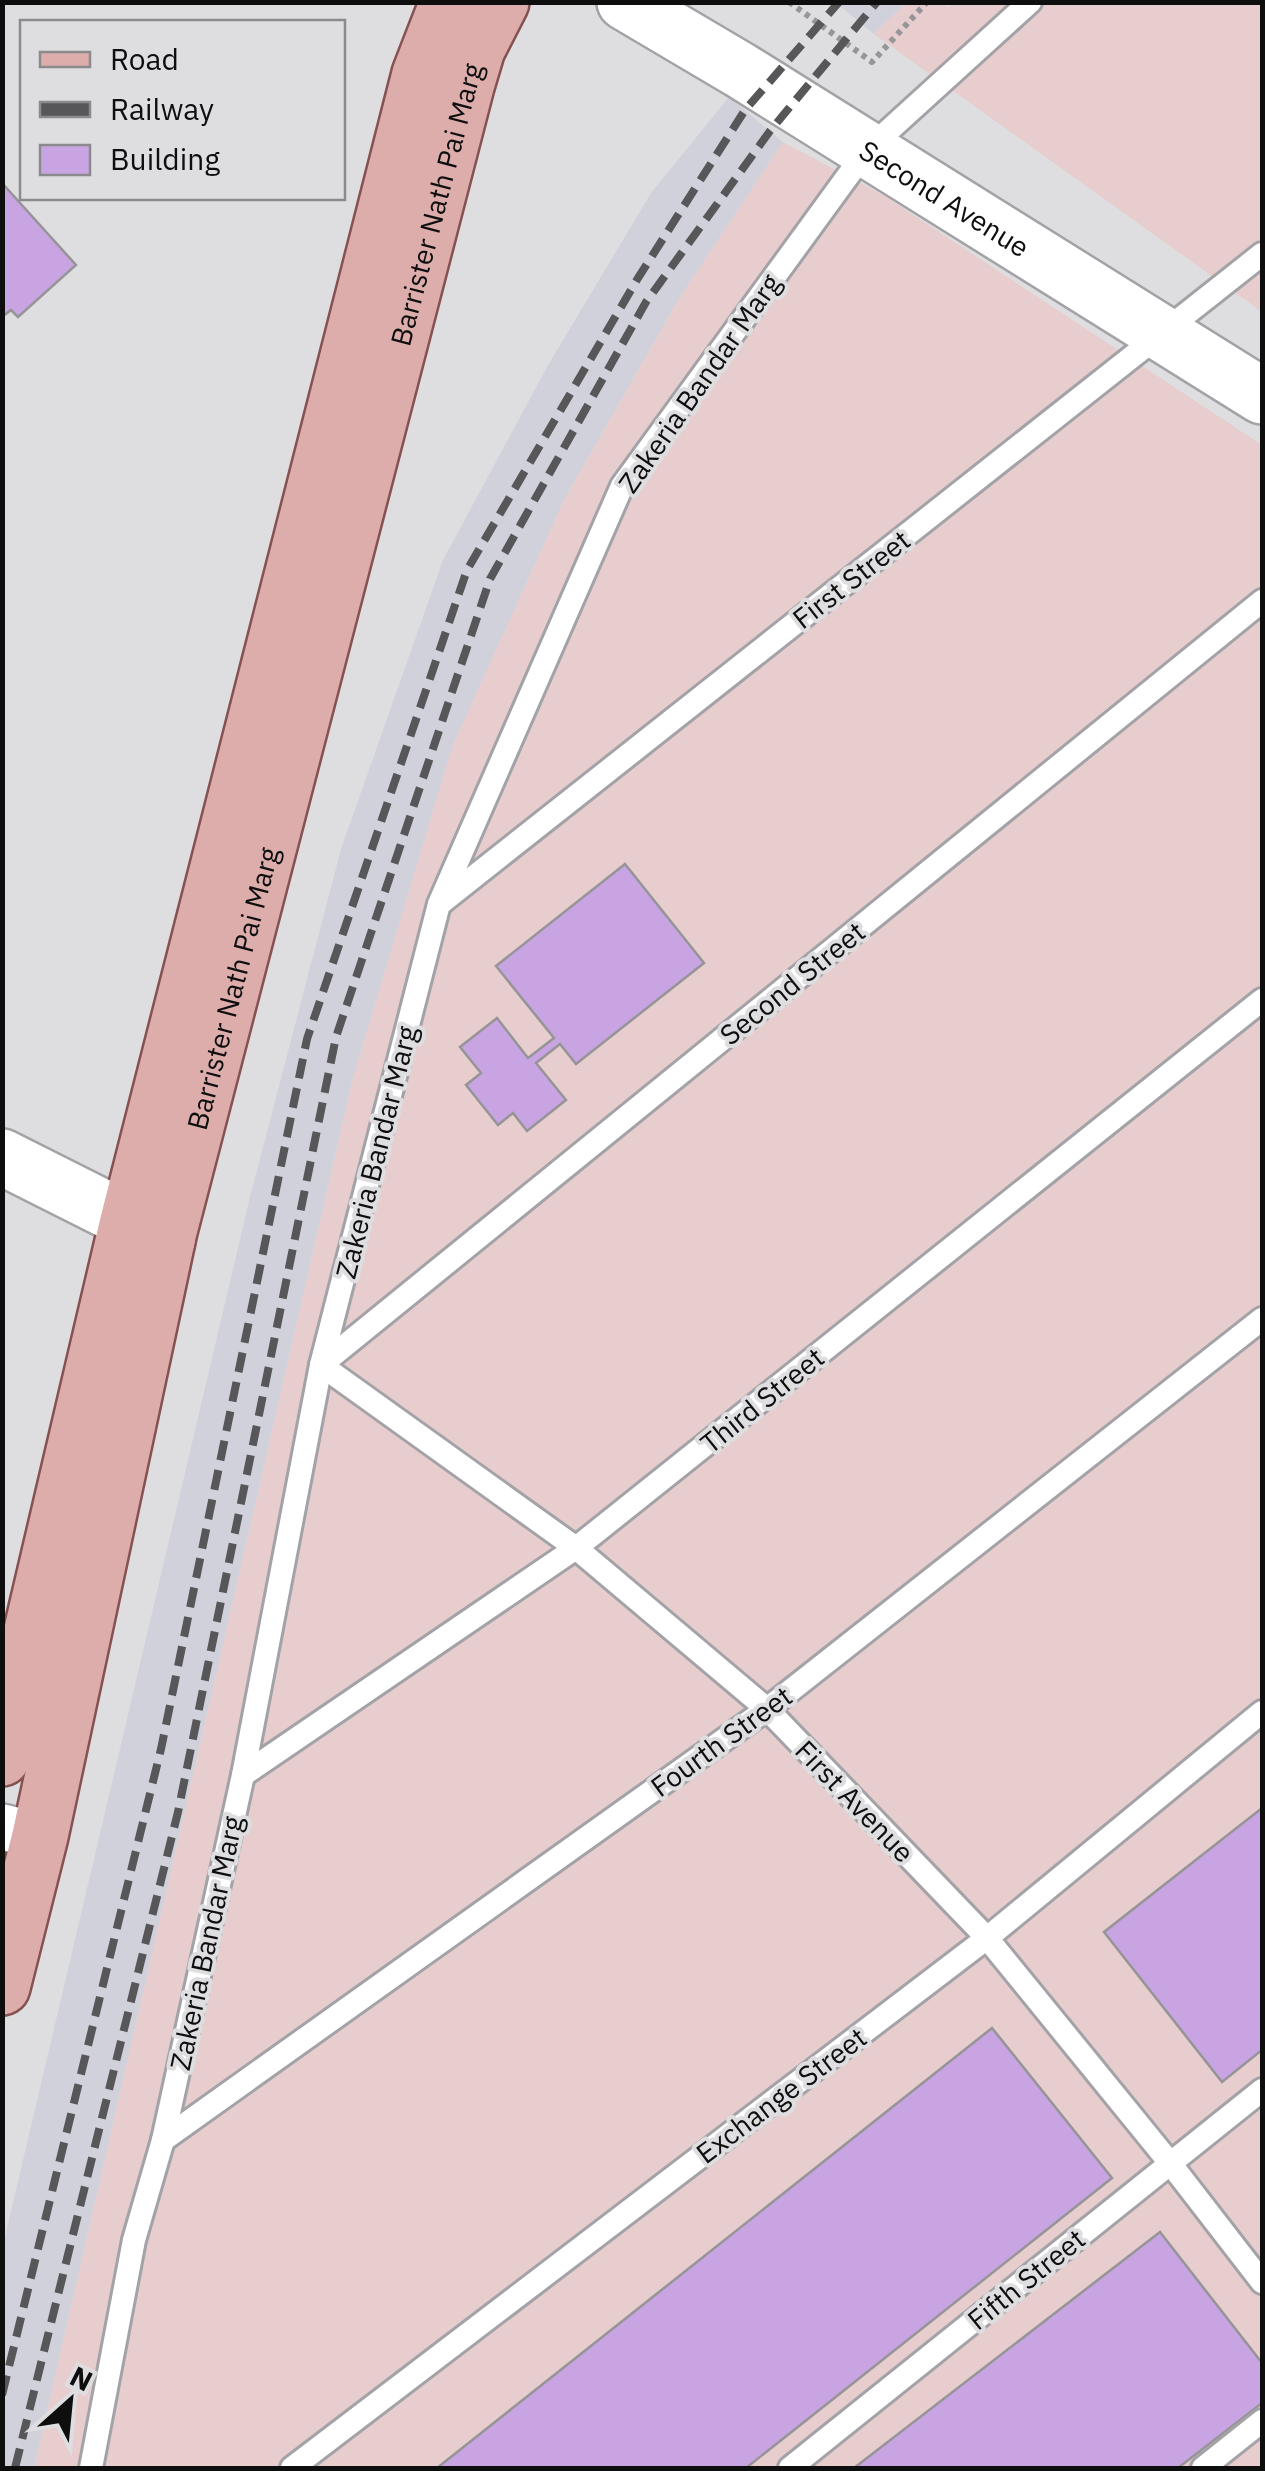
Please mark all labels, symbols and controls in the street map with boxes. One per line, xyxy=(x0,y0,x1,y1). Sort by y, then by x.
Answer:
legend xyxy=(20,20,345,200)
text: Road xyxy=(110,39,179,78)
street label: Barrister Nath Pai Marg xyxy=(381,58,490,350)
text: Railway xyxy=(110,89,214,128)
street label: Second Avenue xyxy=(853,131,1037,265)
text: Building xyxy=(110,139,220,178)
street label: Zakeria Bandar Marg xyxy=(610,266,789,500)
street label: First Street xyxy=(785,521,917,637)
street label: Barrister Nath Pai Marg xyxy=(178,843,286,1134)
street label: Second Street xyxy=(712,913,872,1053)
street label: Zakeria Bandar Marg xyxy=(327,1022,425,1282)
street label: Third Street xyxy=(693,1339,831,1461)
street label: Fourth Street xyxy=(643,1677,799,1805)
street label: First Avenue xyxy=(787,1732,923,1870)
street label: Zakeria Bandar Marg xyxy=(161,1812,251,2074)
street label: Exchange Street xyxy=(688,2019,874,2171)
street label: Fifth Street xyxy=(960,2220,1092,2338)
north arrow xyxy=(20,2351,120,2451)
text: N xyxy=(64,2357,99,2399)

